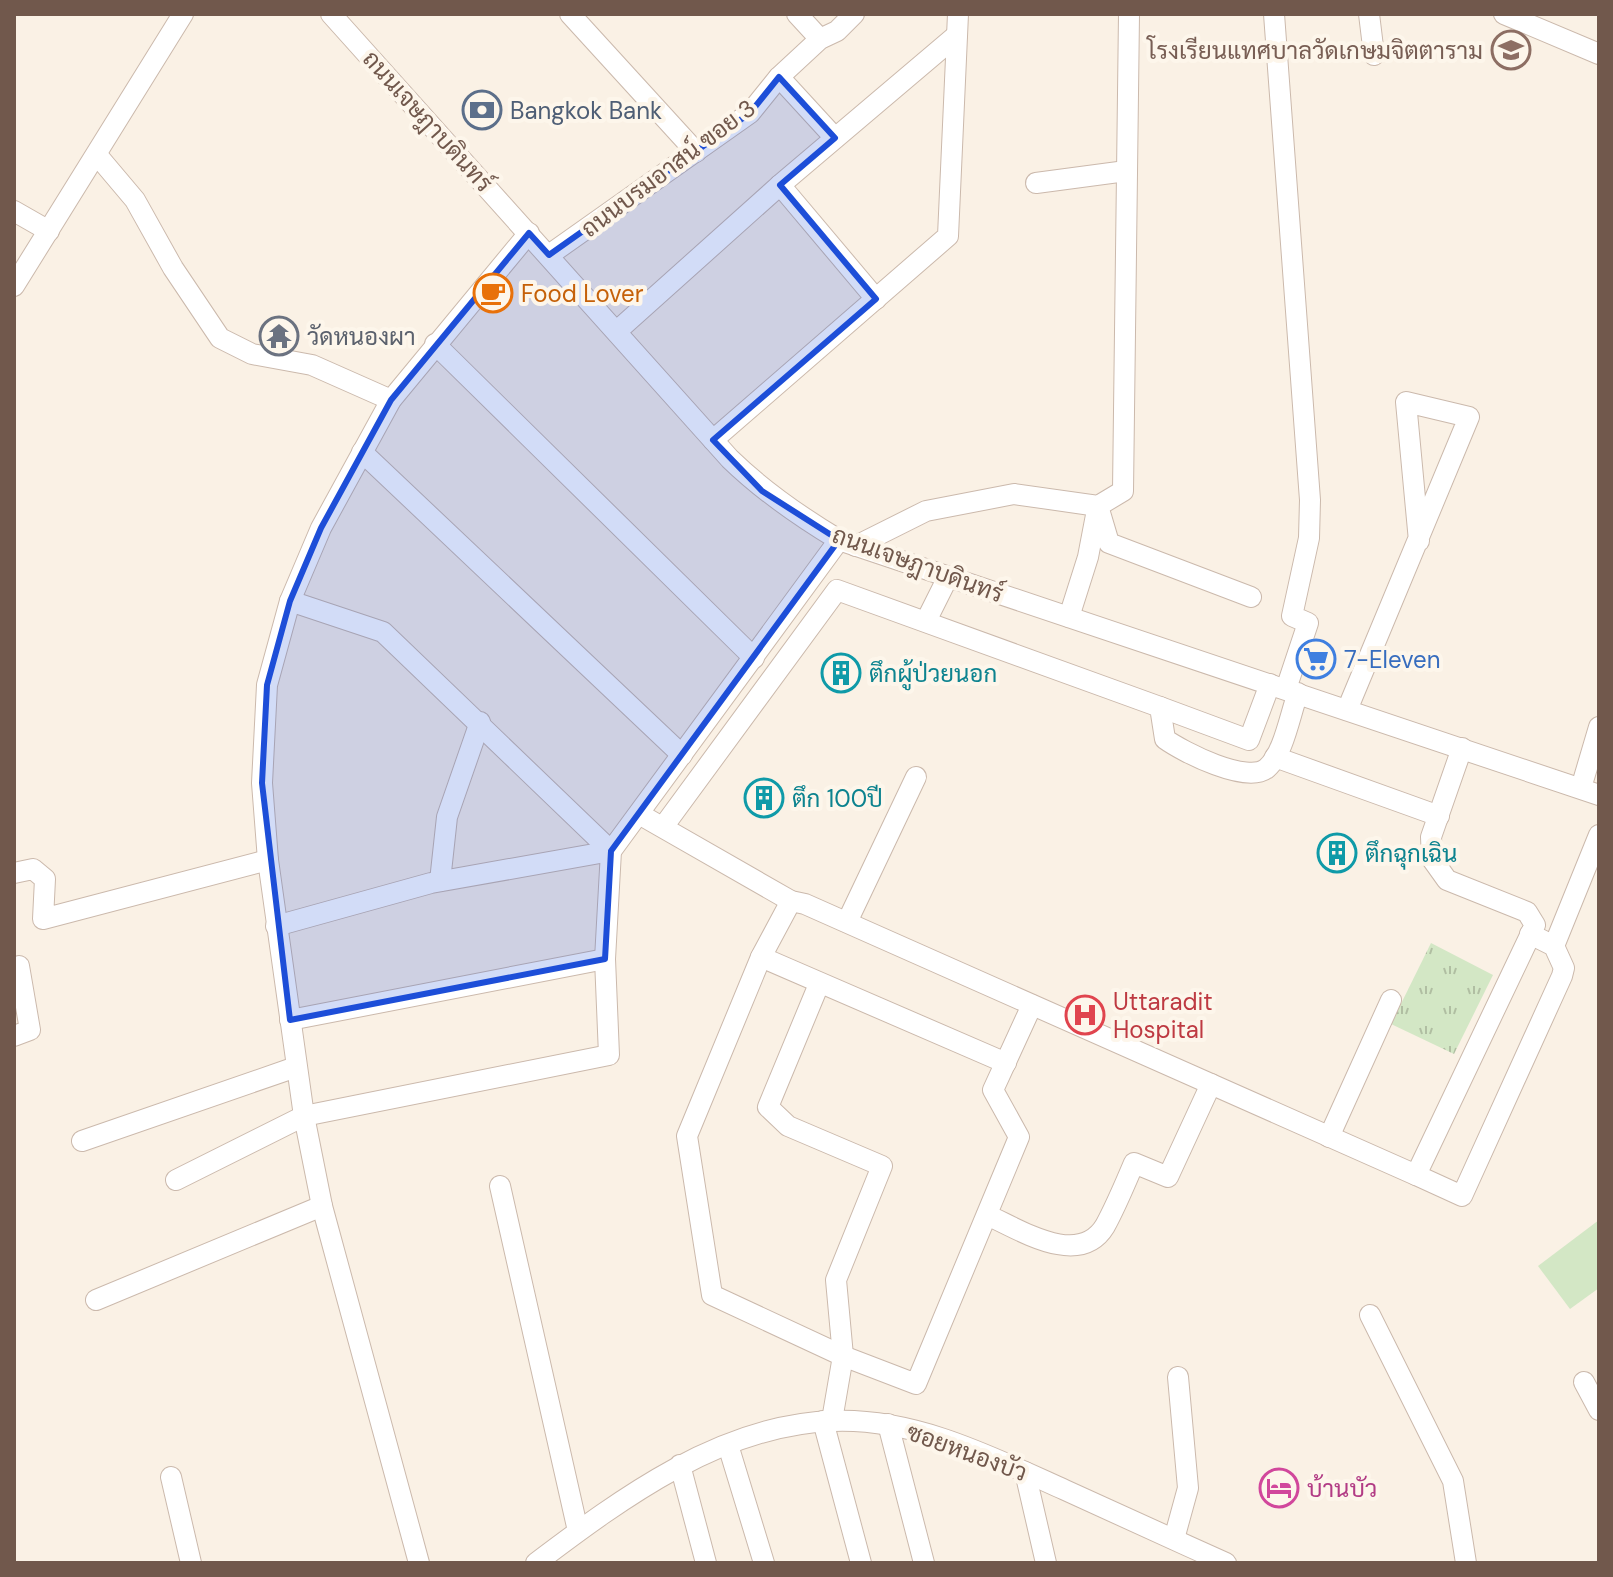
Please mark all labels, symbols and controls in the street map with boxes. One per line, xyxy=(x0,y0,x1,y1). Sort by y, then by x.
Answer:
school or university icon: โรงเรียนแทศบาลวัดเกษมจิตตาราม xyxy=(1490,29,1532,71)
place label: โรงเรียนแทศบาลวัดเกษมจิตตาราม xyxy=(1145,35,1483,66)
street label: ถนนเจษฎาบดินทร์ xyxy=(355,44,500,199)
bank icon: Bangkok Bank xyxy=(461,89,503,131)
street label: ถนนบรมอาสน์ ฃอย 3 xyxy=(575,92,761,244)
place label: Bangkok Bank xyxy=(510,95,662,126)
cafe icon: Food Lover xyxy=(472,272,514,314)
place label: Food Lover xyxy=(521,278,644,309)
temple icon: วัดหนองผา xyxy=(258,315,300,357)
place label: วัดหนองผา xyxy=(307,321,416,352)
street label: ถนนเจษฎาบดินทร์ xyxy=(828,519,1008,610)
supermarket icon: 7-Eleven xyxy=(1295,638,1337,680)
place label: 7-Eleven xyxy=(1344,644,1441,675)
building icon: ตึกผู้ป่วยนอก xyxy=(820,652,862,694)
place label: ตึกผู้ป่วยนอก xyxy=(869,658,997,691)
building icon: ตึก 100ปี xyxy=(743,777,785,819)
place label: ตึก 100ปี xyxy=(792,783,883,814)
building icon: ตึกฉุกเฉิน xyxy=(1316,832,1358,874)
place label: ตึกฉุกเฉิน xyxy=(1365,838,1457,870)
place label: Uttaradit Hospital xyxy=(1113,986,1213,1045)
hospital icon: Uttaradit Hospital xyxy=(1064,994,1106,1036)
street label: ซอยหนองบัว xyxy=(903,1416,1031,1488)
hotel icon: บ้านบัว xyxy=(1258,1467,1300,1509)
place label: บ้านบัว xyxy=(1307,1473,1377,1504)

